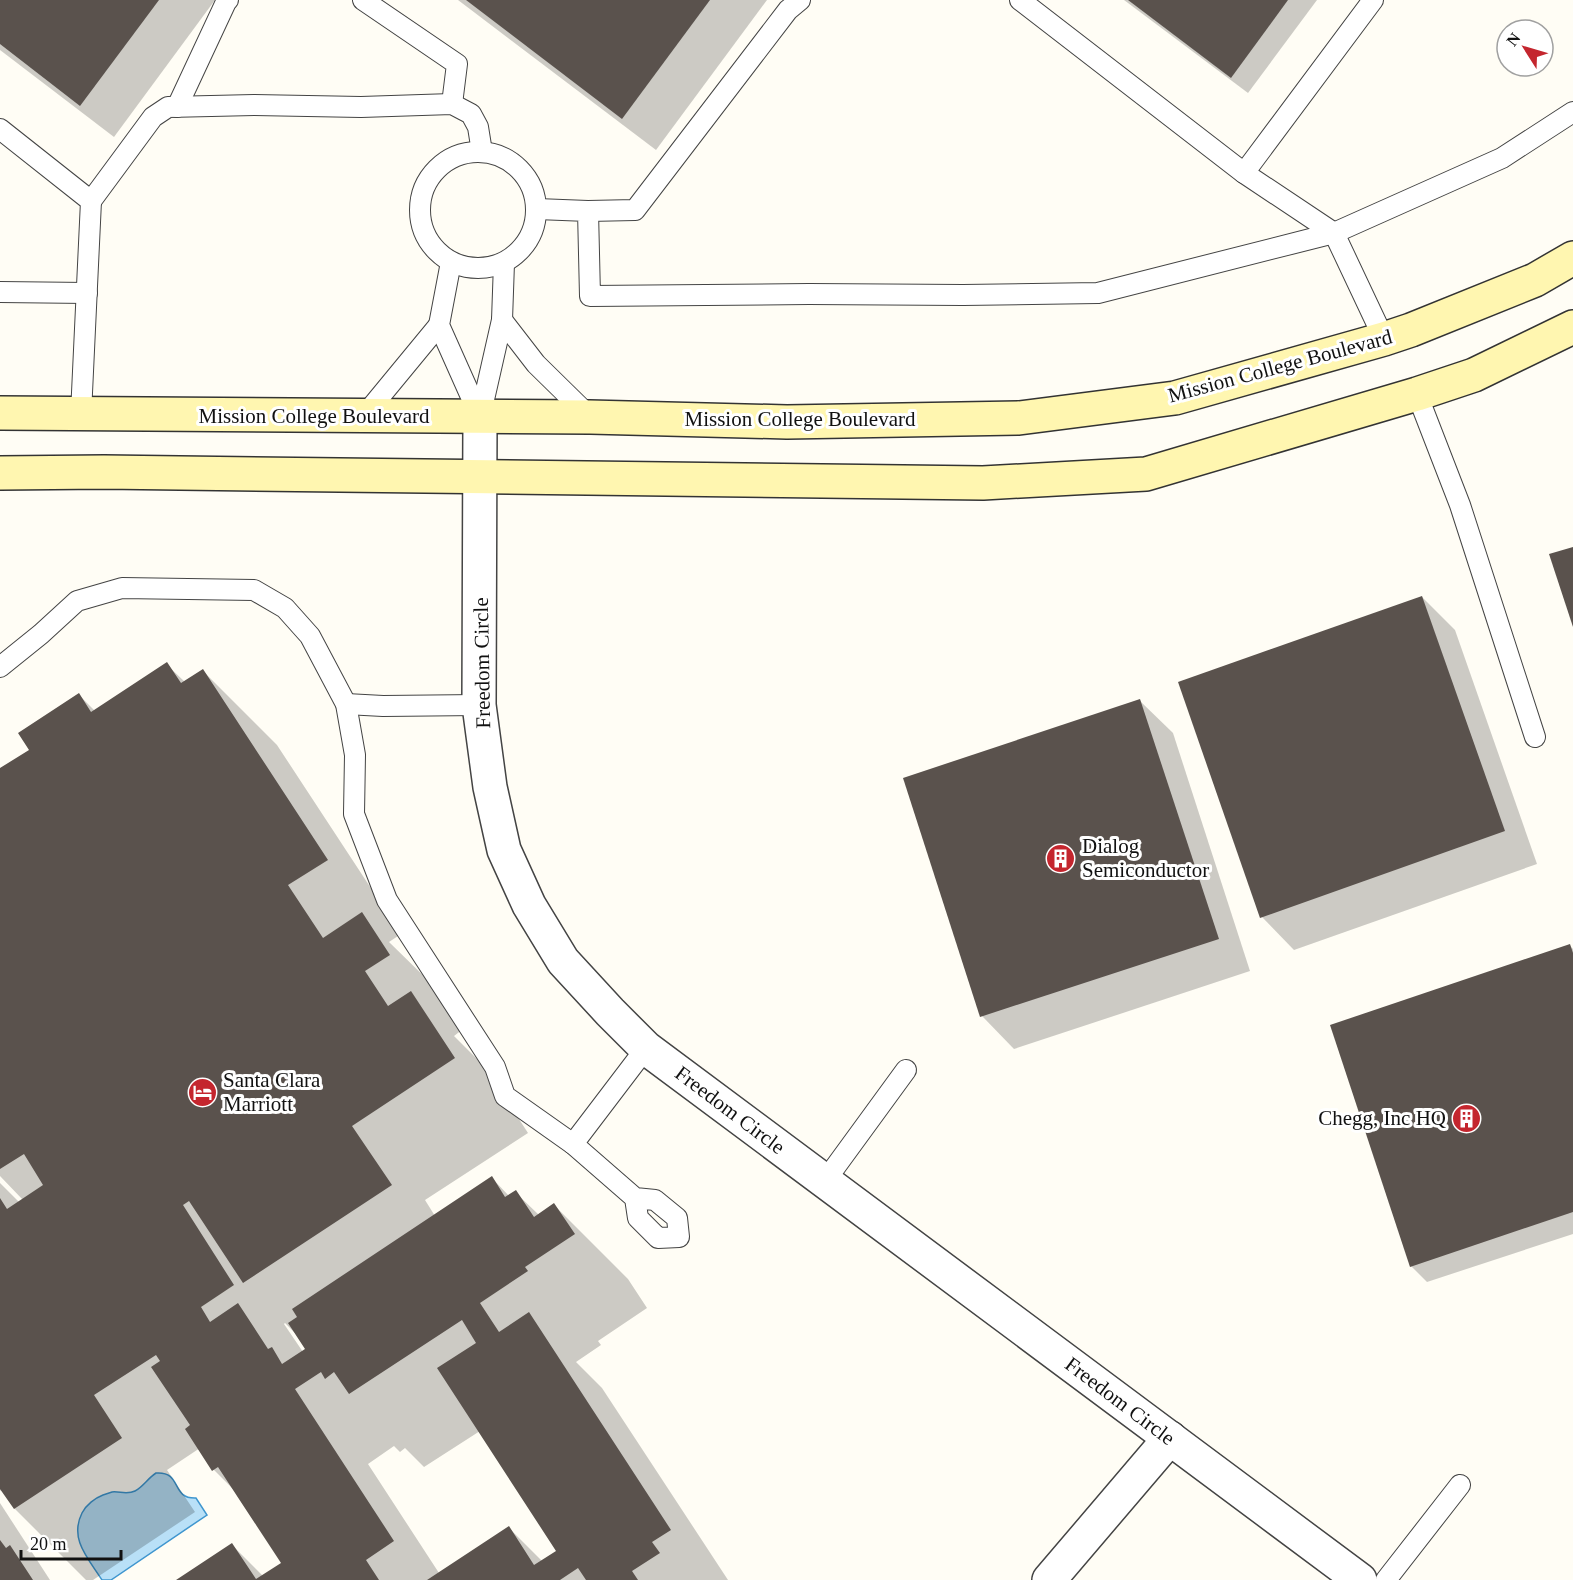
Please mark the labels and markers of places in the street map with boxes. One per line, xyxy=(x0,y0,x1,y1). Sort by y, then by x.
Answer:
place label: Dialog Semiconductor xyxy=(1082,834,1209,882)
building icon: Dialog Semiconductor xyxy=(1045,842,1077,874)
place label: Santa Clara Marriott xyxy=(223,1068,321,1116)
hotel icon: Santa Clara Marriott xyxy=(186,1076,218,1108)
building icon: Chegg, Inc HQ xyxy=(1451,1102,1483,1134)
place label: Chegg, Inc HQ xyxy=(1318,1106,1446,1130)

